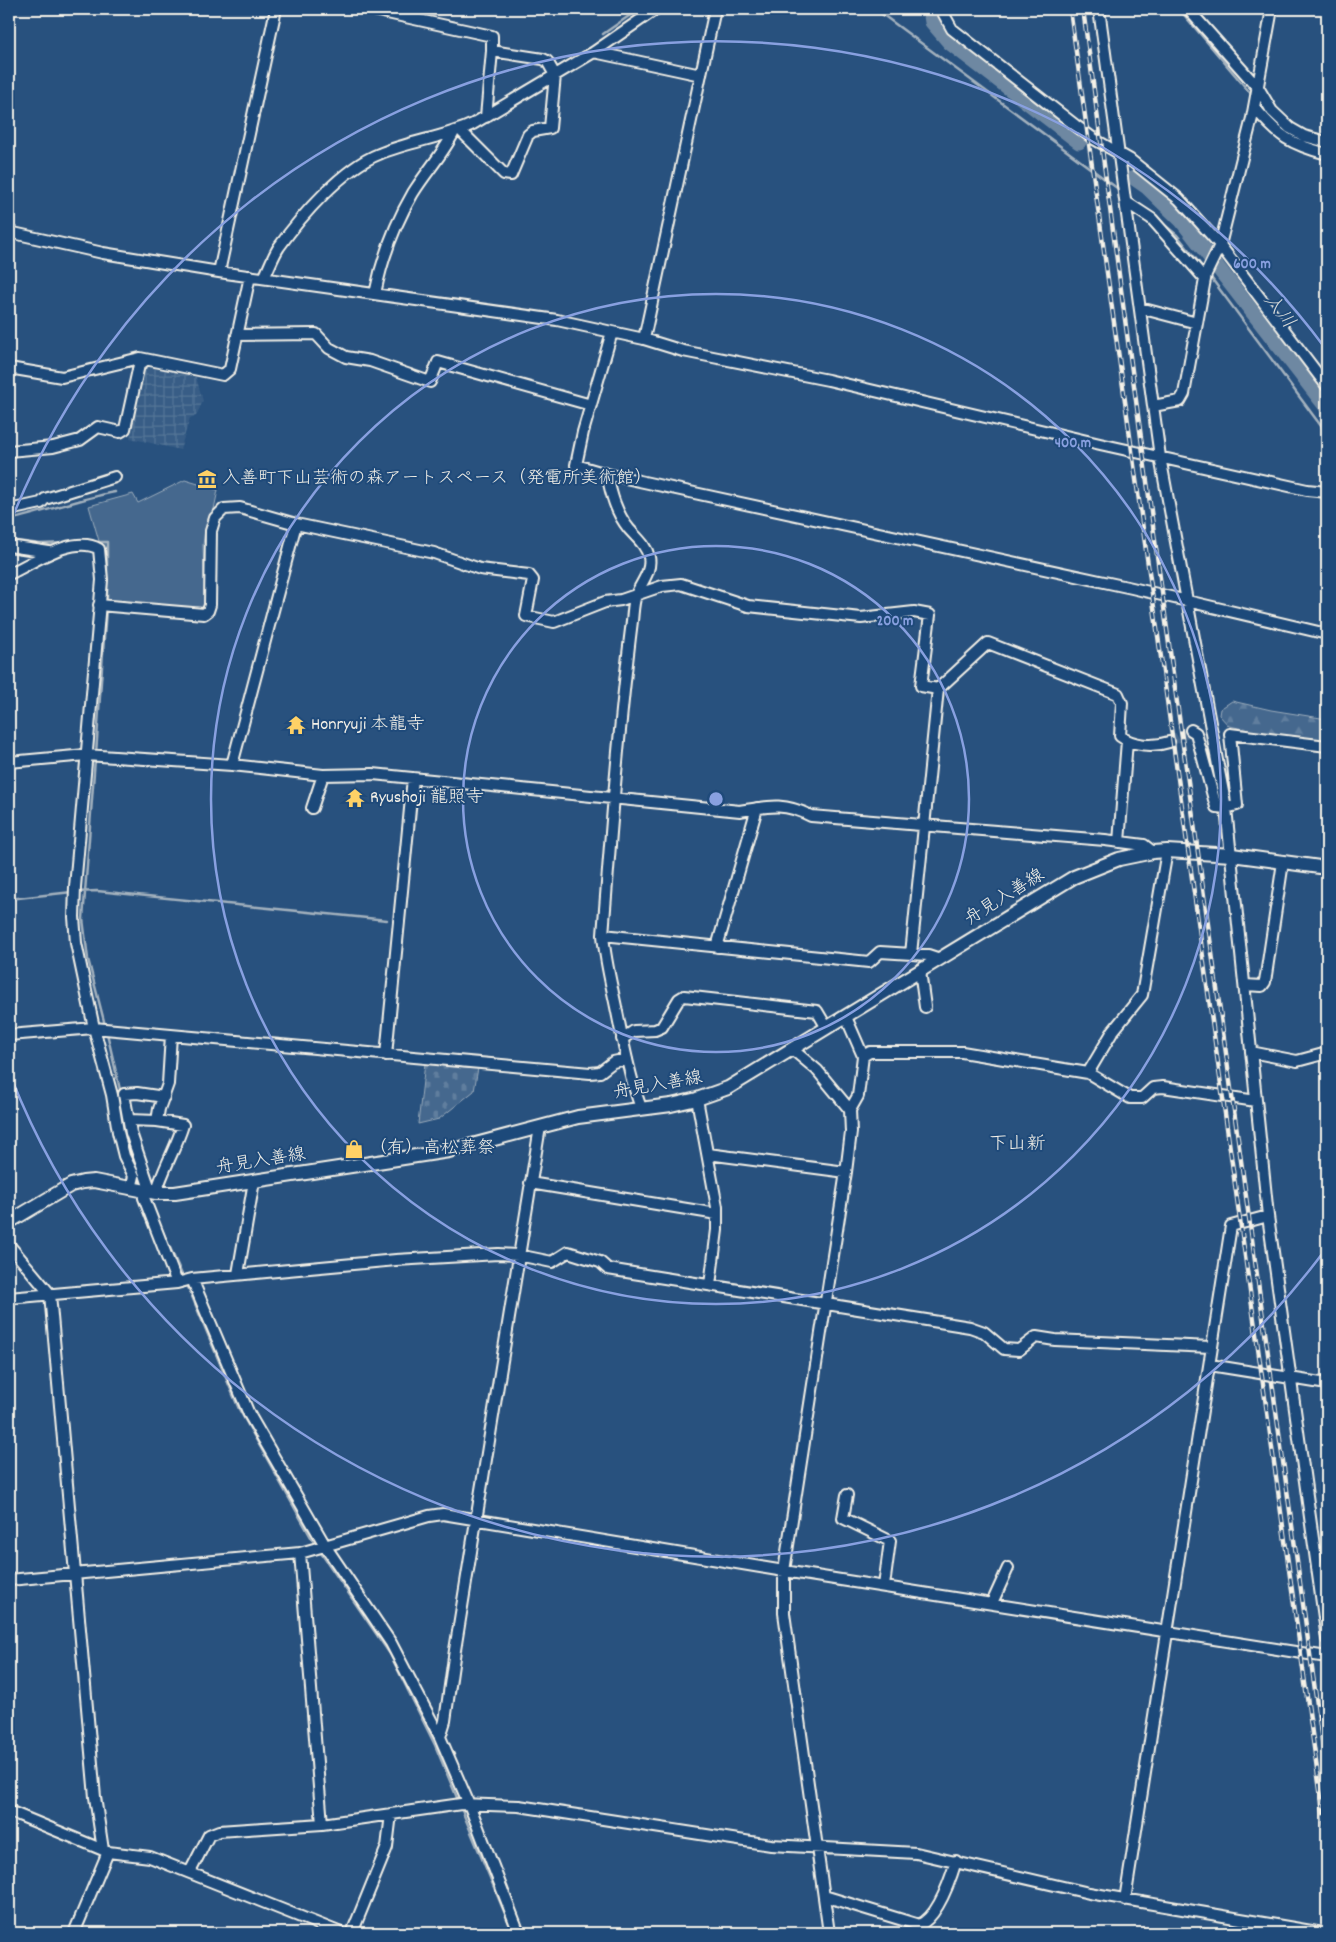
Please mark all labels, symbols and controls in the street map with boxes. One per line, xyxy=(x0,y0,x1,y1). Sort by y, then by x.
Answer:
text: 600 m xyxy=(1233,254,1271,276)
water label: 入川 xyxy=(1256,289,1300,335)
text: 400 m xyxy=(1055,433,1091,455)
place label: 入善町下山芸術の森アートスペース（発電所美術館） xyxy=(222,467,652,492)
museum icon: 入善町下山芸術の森アートスペース（発電所美術館） xyxy=(196,468,218,490)
text: 200 m xyxy=(877,611,913,633)
place label: Honryuji 本龍寺 xyxy=(311,713,424,738)
temple icon: Honryuji 本龍寺 xyxy=(285,714,307,736)
place label: Ryushoji 龍照寺 xyxy=(370,786,484,811)
temple icon: Ryushoji 龍照寺 xyxy=(344,787,366,809)
centre of rings xyxy=(707,790,725,808)
street label: 舟見入善線 xyxy=(960,864,1050,932)
street label: 舟見入善線 xyxy=(612,1066,704,1106)
district label: 下山新 xyxy=(988,1132,1046,1159)
place label: （有）高松葬祭 xyxy=(369,1137,495,1162)
shop icon: （有）高松葬祭 xyxy=(343,1138,365,1160)
street label: 舟見入善線 xyxy=(215,1143,307,1181)

